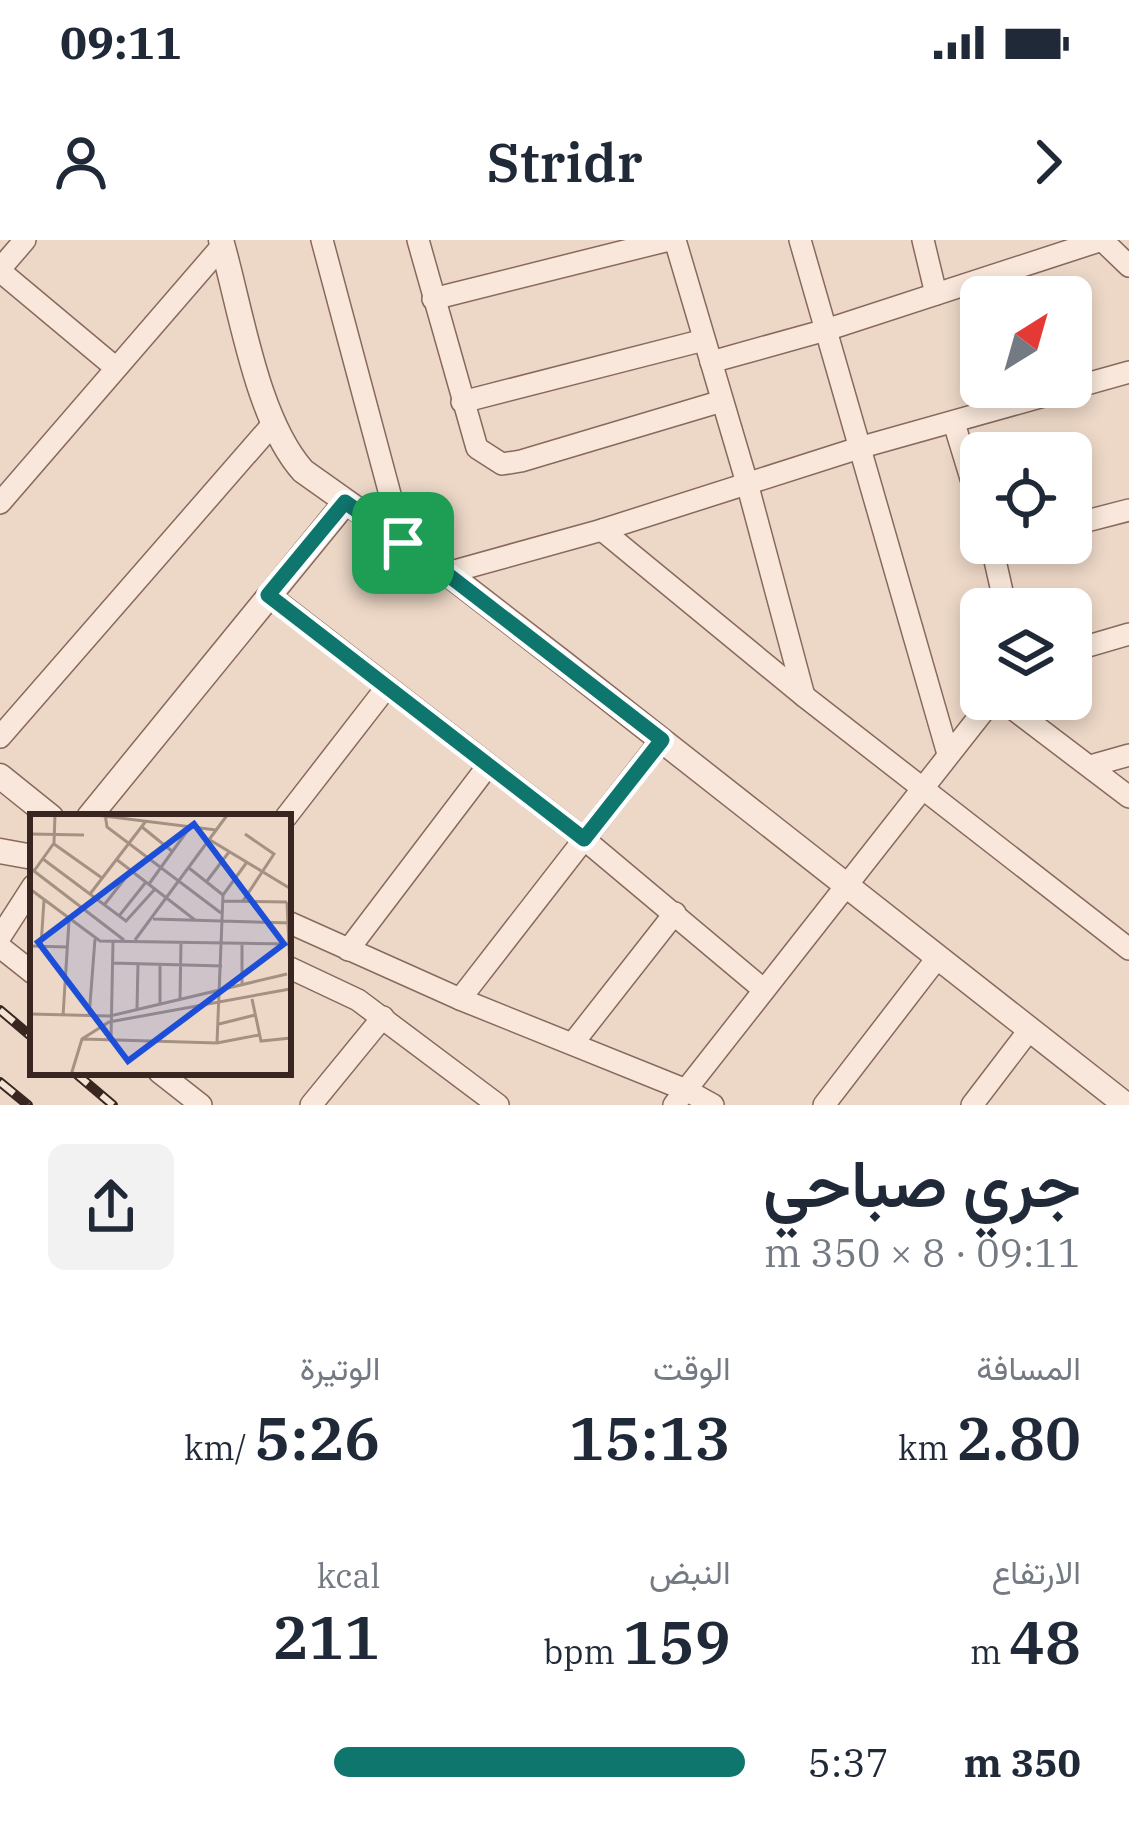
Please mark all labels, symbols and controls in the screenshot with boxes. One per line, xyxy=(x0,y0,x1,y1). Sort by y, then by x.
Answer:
text: 09:11 xyxy=(60,13,182,71)
text: Stridr xyxy=(486,127,643,197)
icon: person xyxy=(48,129,114,195)
icon: forward xyxy=(1015,129,1081,195)
north arrow xyxy=(960,276,1092,408)
map controls xyxy=(960,276,1092,720)
button: locate xyxy=(960,432,1092,564)
pin xyxy=(352,492,454,594)
icon: arrive xyxy=(370,510,436,576)
button: layers xyxy=(960,588,1092,720)
inset map xyxy=(30,814,291,1075)
text: جري صباحي xyxy=(763,1139,1081,1225)
button: share xyxy=(48,1144,174,1270)
text: 09:11 · 8 × 350 m xyxy=(764,1227,1081,1278)
text: الوتيرة xyxy=(300,1346,380,1389)
text: الوقت xyxy=(653,1346,731,1389)
text: المسافة xyxy=(976,1346,1081,1389)
text: 5:26 xyxy=(254,1398,380,1477)
text: 15:13 xyxy=(569,1398,731,1477)
text: 2.80 xyxy=(956,1398,1081,1477)
text: /km xyxy=(184,1426,254,1469)
text: km xyxy=(898,1426,956,1469)
text: النبض xyxy=(649,1550,731,1593)
text: الارتفاع xyxy=(991,1550,1081,1593)
text: kcal xyxy=(317,1554,380,1597)
text: 211 xyxy=(272,1597,380,1676)
text: 159 xyxy=(623,1602,731,1681)
text: 48 xyxy=(1009,1602,1081,1681)
text: bpm xyxy=(544,1630,623,1673)
text: m xyxy=(970,1630,1009,1673)
text: 5:37 xyxy=(808,1737,889,1788)
text: 350 m xyxy=(964,1737,1081,1788)

